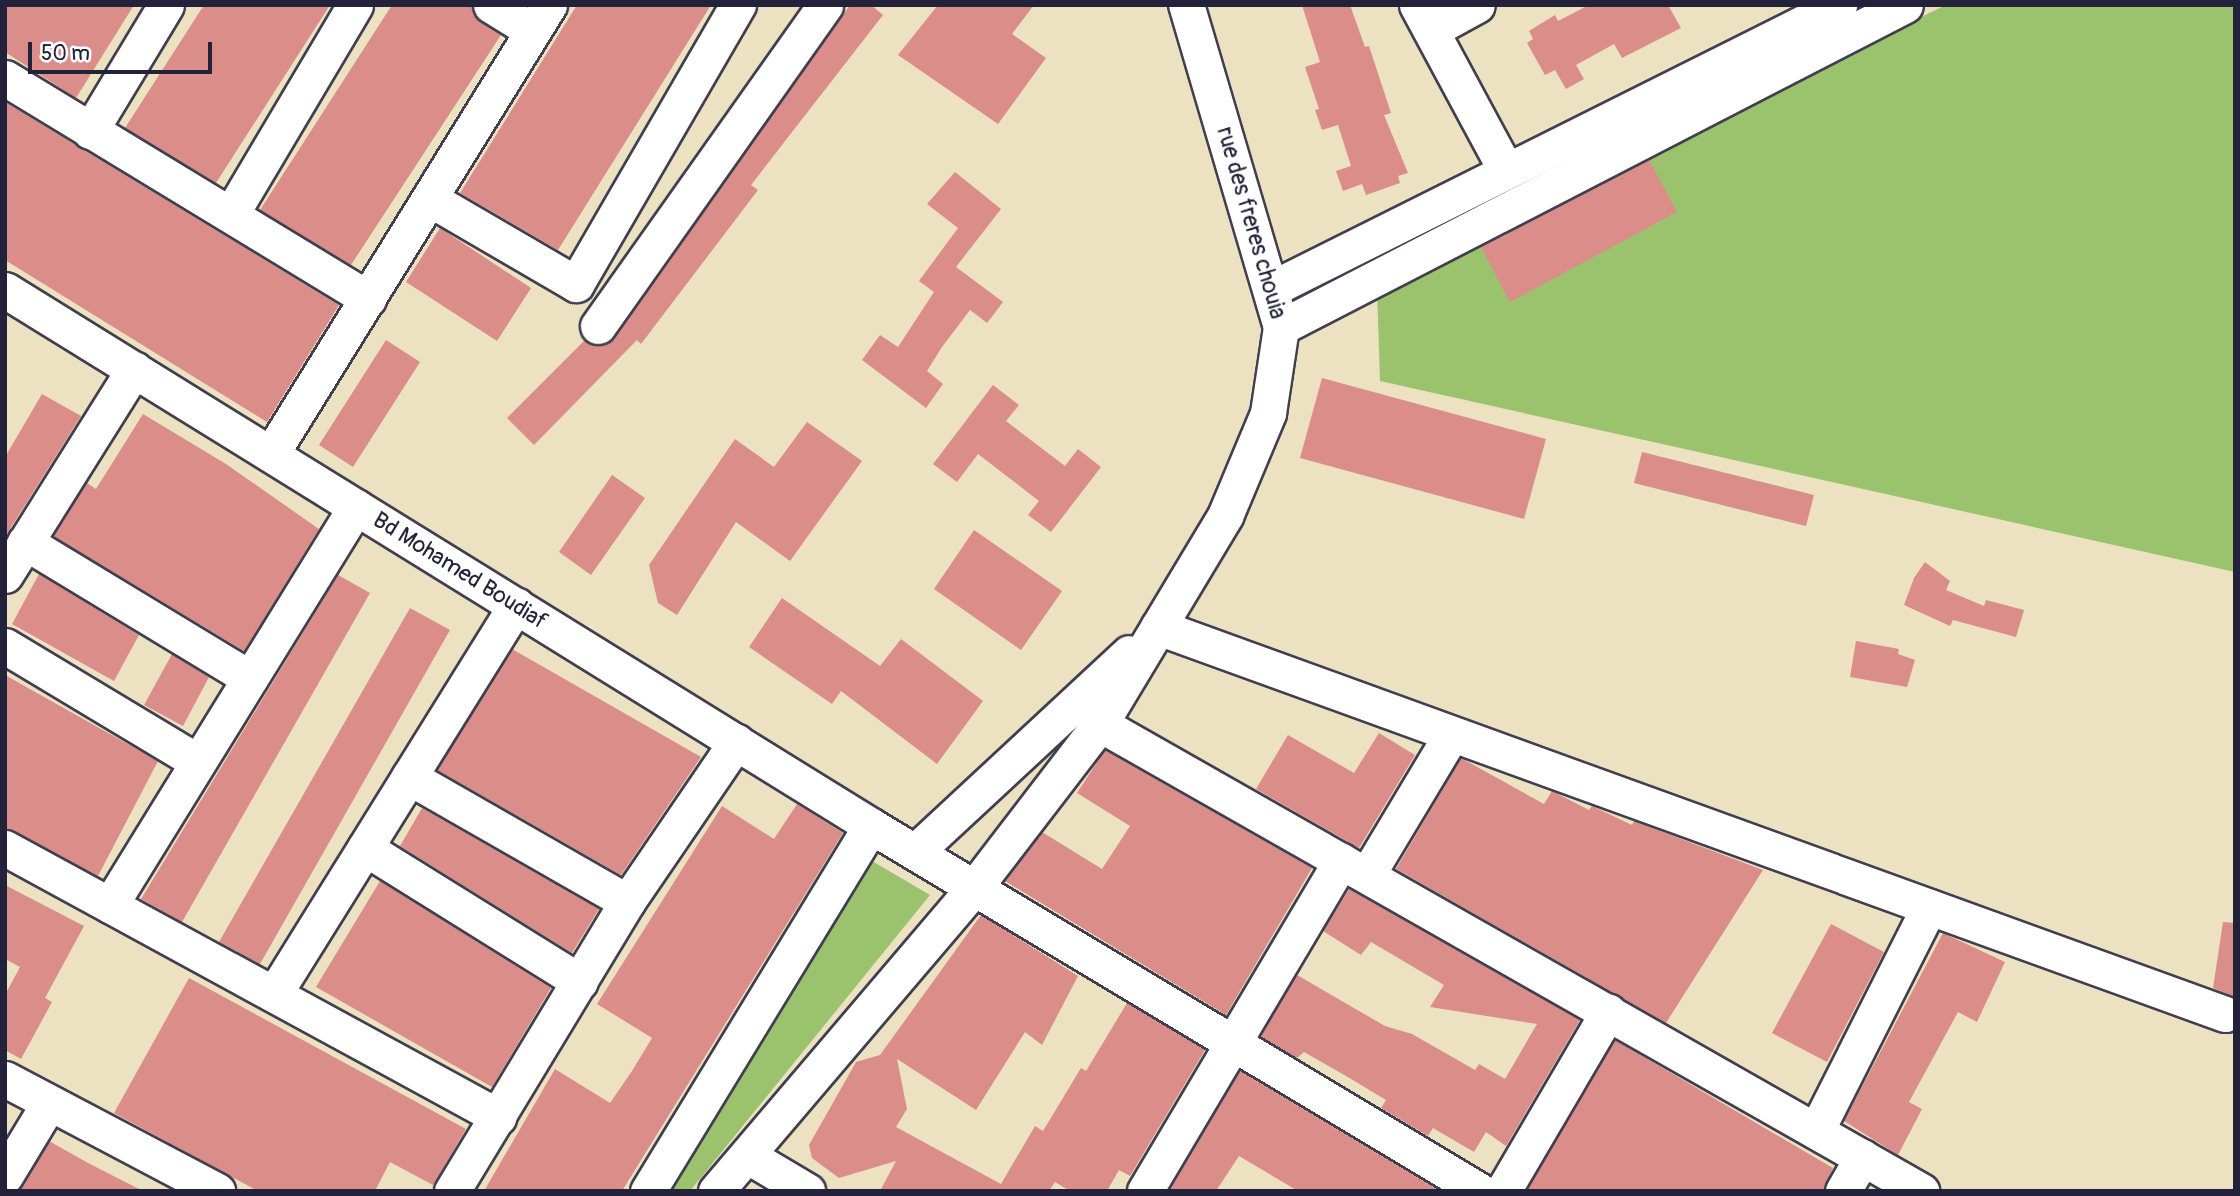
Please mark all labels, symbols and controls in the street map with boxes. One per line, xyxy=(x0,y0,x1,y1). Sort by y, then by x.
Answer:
scale bar xyxy=(32,28,215,72)
text: 50 m xyxy=(41,40,90,67)
street label: rue des freres chouia xyxy=(1210,124,1292,322)
street label: Bd Mohamed Boudiaf xyxy=(368,506,552,636)

